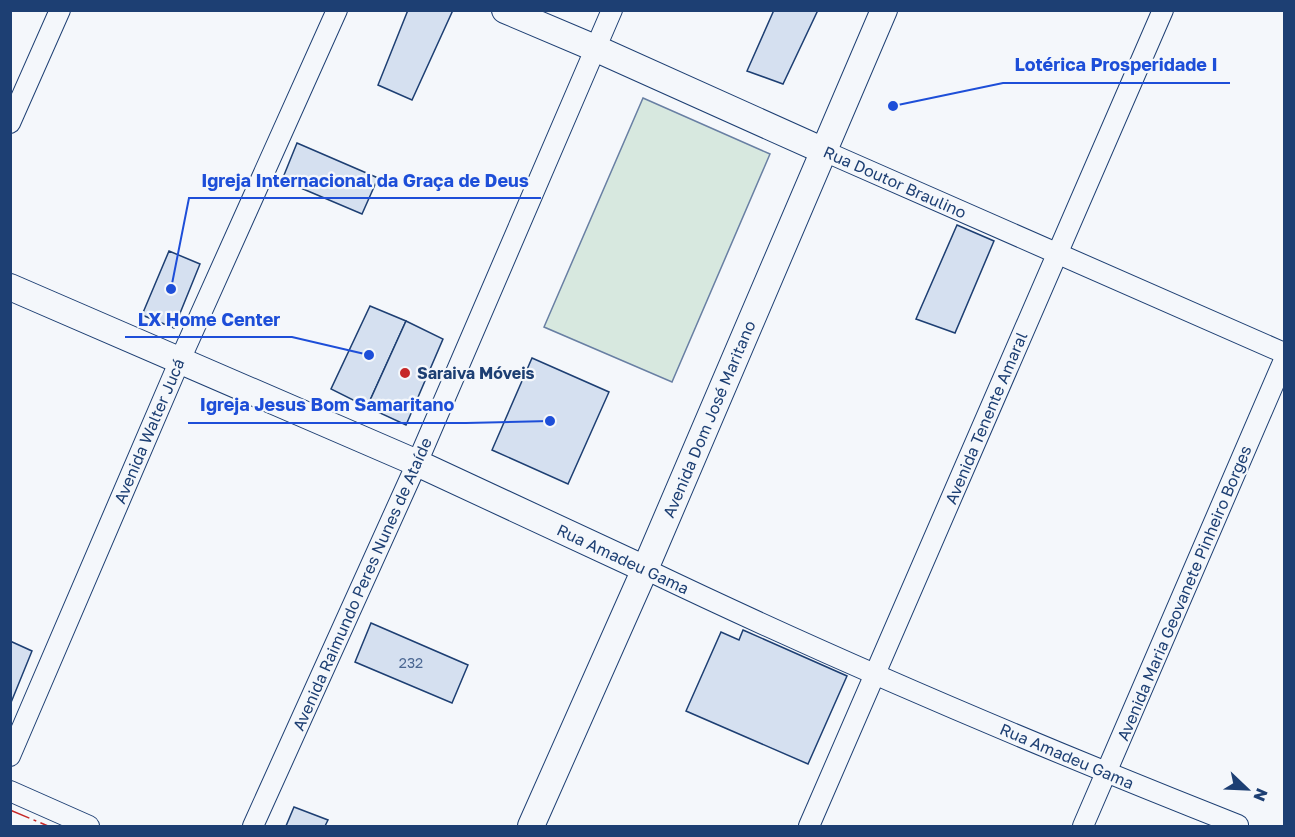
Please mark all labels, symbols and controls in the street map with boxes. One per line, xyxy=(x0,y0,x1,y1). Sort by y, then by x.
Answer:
callout: Lotérica Prosperidade I xyxy=(1003,47,1230,83)
text: Lotérica Prosperidade I xyxy=(1014,53,1218,75)
street label: Rua Doutor Braulino xyxy=(820,141,970,223)
callout: Igreja Internacional da Graça de Deus xyxy=(189,162,541,198)
text: Igreja Internacional da Graça de Deus xyxy=(201,169,529,191)
callout: LX Home Center xyxy=(125,301,292,337)
text: LX Home Center xyxy=(138,308,280,330)
street label: Avenida Dom José Maritano xyxy=(658,317,760,521)
street label: Avenida Tenente Amaral xyxy=(941,329,1031,507)
street label: Avenida Walter Jucá xyxy=(109,356,189,506)
place label: Saraiva Móveis xyxy=(417,363,535,383)
marker: Saraiva Móveis xyxy=(398,366,412,380)
callout: Igreja Jesus Bom Samaritano xyxy=(188,387,466,423)
text: Igreja Jesus Bom Samaritano xyxy=(200,393,454,415)
street label: Avenida Raimundo Peres Nunes de Ataíde xyxy=(288,434,436,734)
street label: Avenida Maria Geovanete Pinheiro Borges xyxy=(1112,442,1256,744)
street label: Rua Amadeu Gama xyxy=(554,520,692,598)
house number: 232 xyxy=(399,654,423,671)
street label: Rua Amadeu Gama xyxy=(997,719,1137,793)
north arrow xyxy=(1217,759,1277,819)
text: N xyxy=(1249,785,1272,804)

